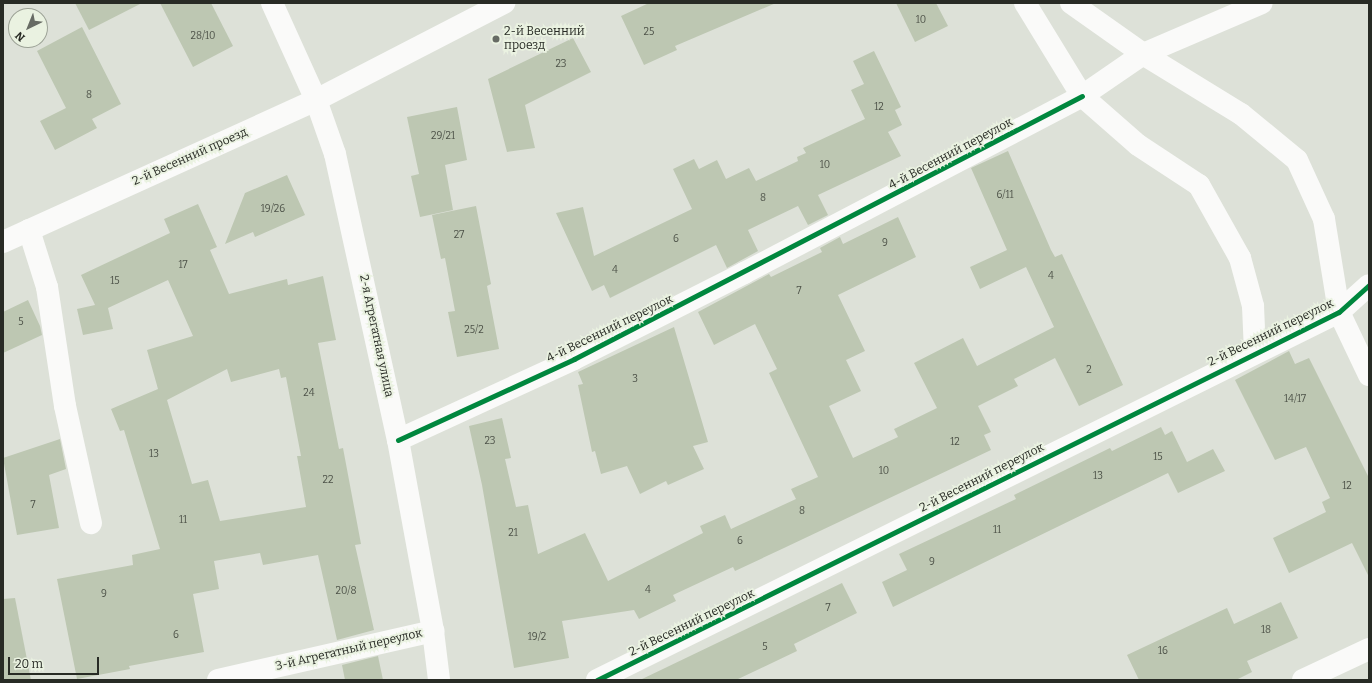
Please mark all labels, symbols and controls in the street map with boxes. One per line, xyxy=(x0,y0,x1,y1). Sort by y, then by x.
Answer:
north arrow xyxy=(8,8,48,48)
house number: 10 xyxy=(916,15,926,27)
place label: 2-й Весенний проезд xyxy=(504,25,585,53)
house number: 25 xyxy=(644,27,654,39)
text: N xyxy=(13,29,28,44)
house number: 28/10 xyxy=(190,31,216,43)
marker: 2-й Весенний проезд xyxy=(491,34,501,44)
house number: 23 xyxy=(555,59,567,71)
house number: 8 xyxy=(86,90,92,102)
house number: 12 xyxy=(874,102,884,114)
street label: 4-й Весенний переулок xyxy=(886,115,1016,193)
street label: 2-й Весенний проезд xyxy=(130,125,250,189)
house number: 29/21 xyxy=(431,131,455,143)
house number: 10 xyxy=(820,160,830,172)
house number: 6/11 xyxy=(996,190,1014,202)
house number: 8 xyxy=(760,193,766,205)
house number: 19/26 xyxy=(261,204,285,216)
house number: 27 xyxy=(454,230,464,242)
house number: 6 xyxy=(673,234,679,246)
house number: 9 xyxy=(882,238,888,250)
house number: 17 xyxy=(179,260,187,272)
house number: 4 xyxy=(612,265,618,277)
house number: 4 xyxy=(1048,271,1054,283)
street label: 2-я Агрегатная улица xyxy=(356,273,396,399)
house number: 15 xyxy=(110,276,120,288)
house number: 7 xyxy=(796,286,802,298)
street label: 4-й Весенний переулок xyxy=(545,292,675,366)
street label: 2-й Весенний переулок xyxy=(1206,296,1336,370)
house number: 5 xyxy=(18,317,24,329)
house number: 25/2 xyxy=(464,325,484,337)
house number: 2 xyxy=(1086,365,1092,377)
house number: 3 xyxy=(632,374,638,386)
house number: 24 xyxy=(303,388,315,400)
house number: 14/17 xyxy=(1284,394,1306,406)
house number: 23 xyxy=(484,436,496,448)
house number: 12 xyxy=(950,437,960,449)
street label: 2-й Весенний переулок xyxy=(917,440,1047,516)
house number: 13 xyxy=(149,449,159,461)
house number: 15 xyxy=(1153,452,1163,464)
house number: 10 xyxy=(879,466,889,478)
house number: 13 xyxy=(1093,471,1103,483)
house number: 22 xyxy=(323,475,333,487)
house number: 12 xyxy=(1342,481,1352,493)
house number: 7 xyxy=(30,500,36,512)
house number: 8 xyxy=(799,506,805,518)
house number: 11 xyxy=(179,515,187,527)
house number: 11 xyxy=(993,525,1001,537)
house number: 21 xyxy=(508,528,518,540)
house number: 6 xyxy=(737,536,743,548)
house number: 9 xyxy=(929,557,935,569)
house number: 4 xyxy=(645,585,651,597)
house number: 20/8 xyxy=(335,586,357,598)
street label: 2-й Весенний переулок xyxy=(627,586,757,660)
house number: 9 xyxy=(101,589,107,601)
house number: 7 xyxy=(825,603,831,615)
house number: 18 xyxy=(1261,625,1271,637)
street label: 3-й Агрегатный переулок xyxy=(274,626,424,674)
house number: 6 xyxy=(173,630,179,642)
house number: 19/2 xyxy=(528,632,546,644)
house number: 5 xyxy=(762,642,768,654)
house number: 16 xyxy=(1158,646,1168,658)
scale bar xyxy=(10,649,101,675)
text: 20 m xyxy=(15,657,43,671)

